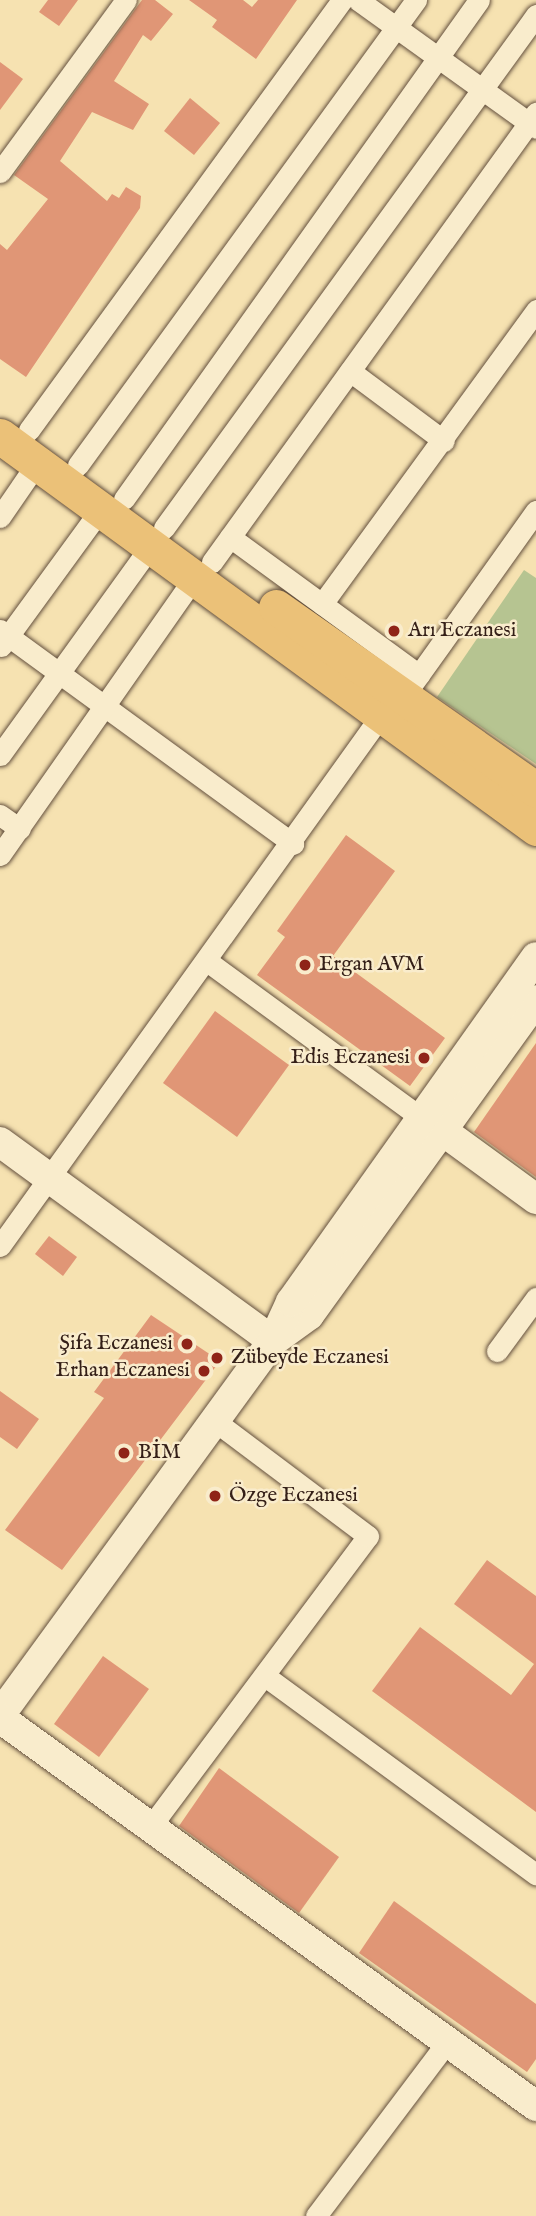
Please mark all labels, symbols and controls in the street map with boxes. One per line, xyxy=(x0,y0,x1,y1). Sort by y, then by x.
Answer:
place label: Arı Eczanesi xyxy=(408,618,516,644)
marker: Arı Eczanesi xyxy=(386,623,402,639)
place label: Ergan AVM xyxy=(319,952,424,978)
marker: Ergan AVM xyxy=(297,957,313,973)
place label: Edis Eczanesi xyxy=(290,1045,410,1071)
marker: Edis Eczanesi xyxy=(416,1050,432,1066)
place label: Şifa Eczanesi xyxy=(59,1331,173,1357)
marker: Şifa Eczanesi xyxy=(179,1336,195,1352)
place label: Zübeyde Eczanesi xyxy=(231,1345,389,1371)
marker: Zübeyde Eczanesi xyxy=(209,1350,225,1366)
place label: Erhan Eczanesi xyxy=(56,1358,190,1384)
marker: Erhan Eczanesi xyxy=(196,1363,212,1379)
place label: BİM xyxy=(138,1440,181,1466)
marker: BİM xyxy=(116,1445,132,1461)
place label: Özge Eczanesi xyxy=(229,1483,358,1509)
marker: Özge Eczanesi xyxy=(207,1488,223,1504)

